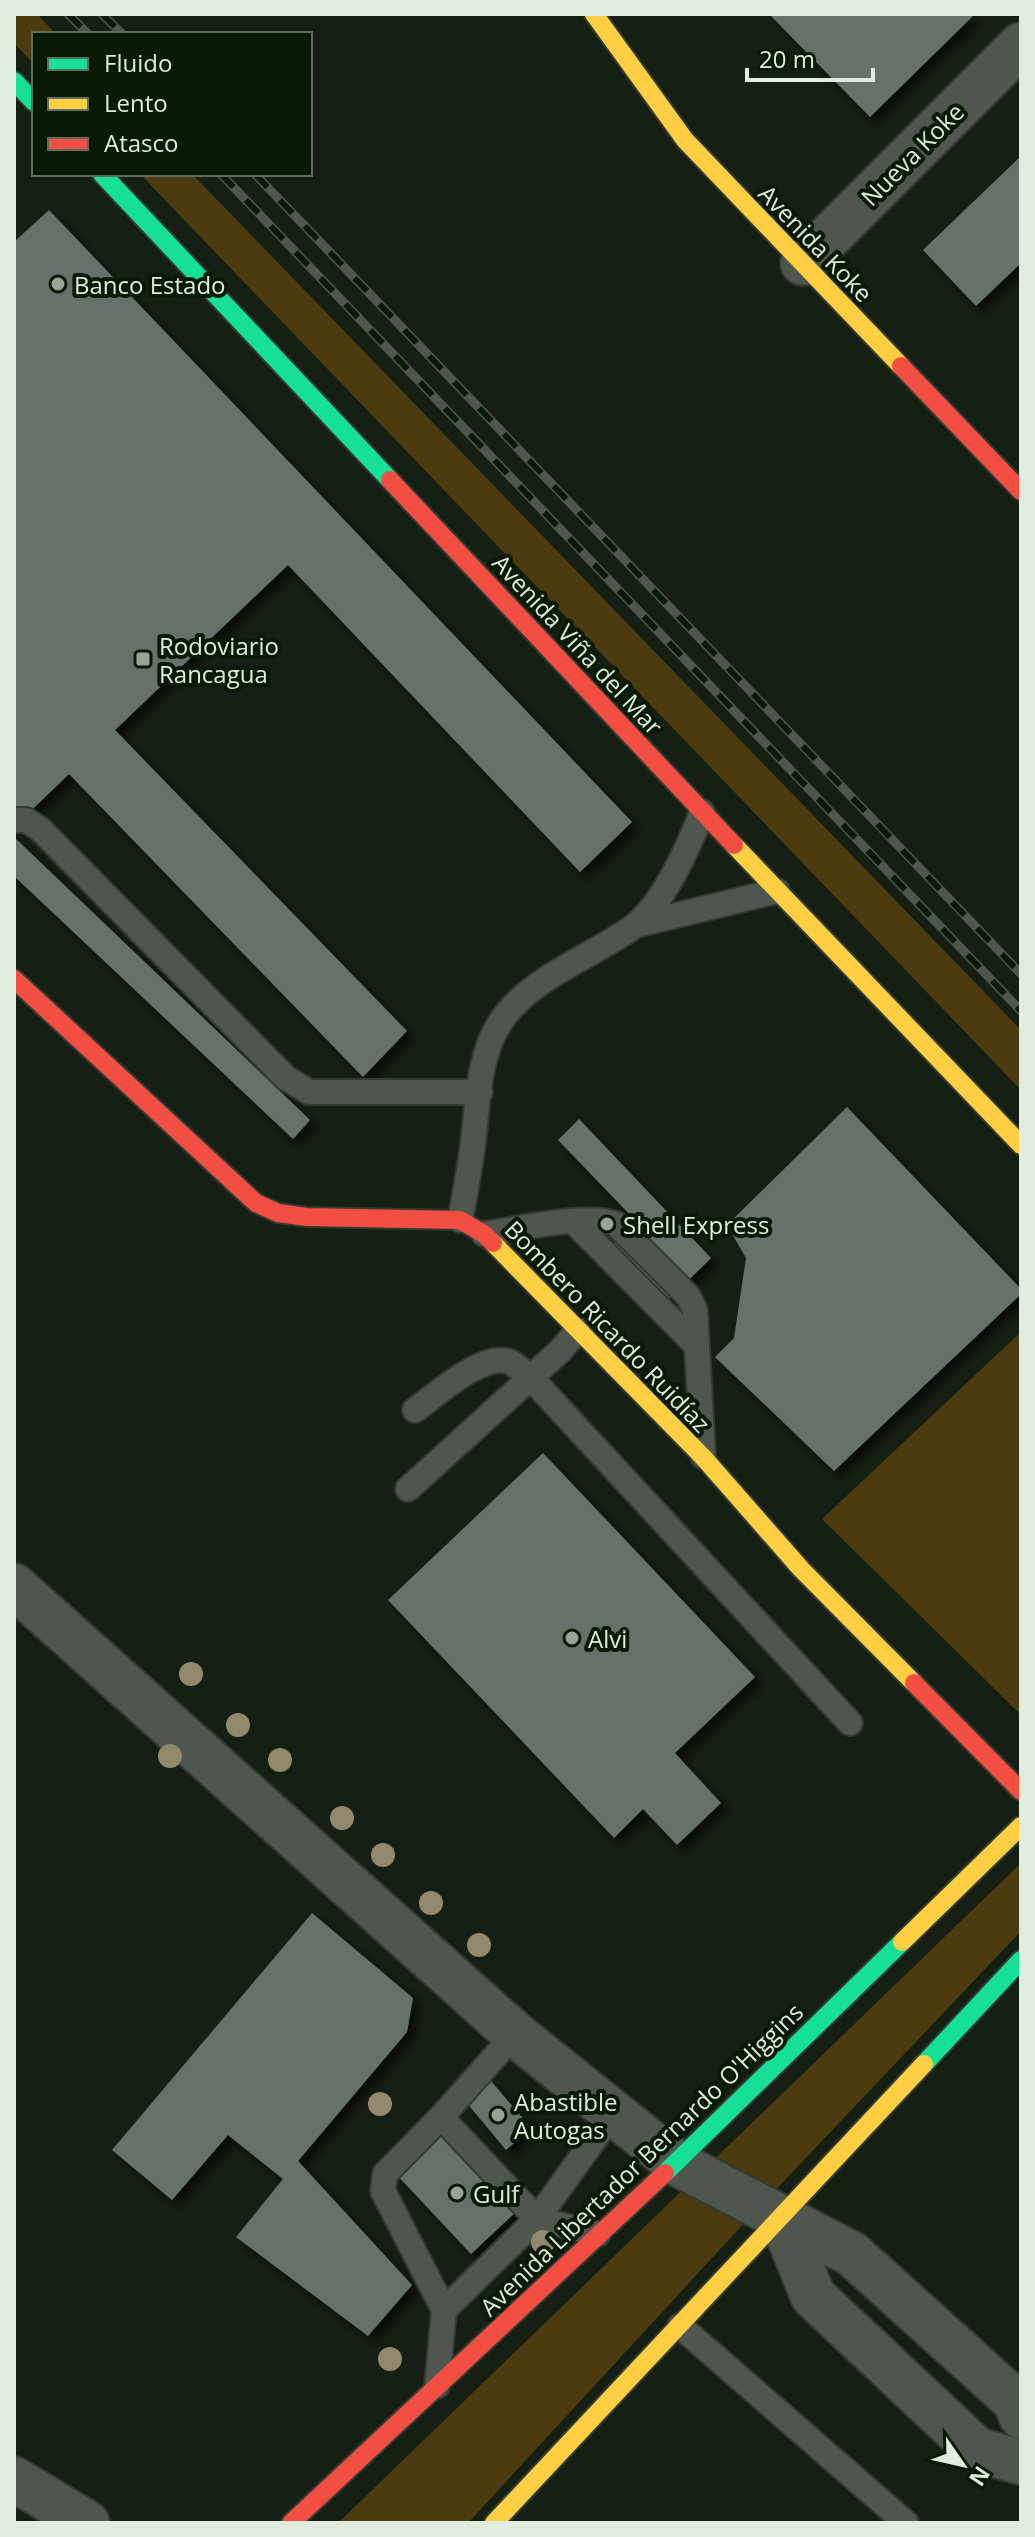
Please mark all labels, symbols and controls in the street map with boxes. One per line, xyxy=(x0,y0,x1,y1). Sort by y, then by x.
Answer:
legend xyxy=(32,32,312,176)
scale bar xyxy=(747,32,873,82)
text: 20 m xyxy=(759,42,815,75)
text: Fluido xyxy=(104,46,172,79)
text: Lento xyxy=(104,86,168,119)
street label: Nueva Koke xyxy=(853,95,971,213)
text: Atasco xyxy=(104,126,178,159)
street label: Avenida Koke xyxy=(752,177,880,309)
place label: Banco Estado xyxy=(74,268,226,301)
marker: Banco Estado xyxy=(49,275,67,293)
street label: Avenida Viña del Mar xyxy=(486,547,671,742)
place label: Rodoviario Rancagua xyxy=(159,629,279,690)
marker: Rodoviario Rancagua xyxy=(134,650,152,668)
place label: Shell Express xyxy=(623,1208,769,1241)
street label: Bombero Ricardo Ruidíaz xyxy=(498,1213,718,1439)
marker: Shell Express xyxy=(598,1215,616,1233)
place label: Alvi xyxy=(588,1622,627,1655)
marker: Alvi xyxy=(563,1629,581,1647)
street label: Avenida Libertador Bernardo O'Higgins xyxy=(472,1995,810,2323)
place label: Abastible Autogas xyxy=(514,2085,617,2146)
marker: Abastible Autogas xyxy=(489,2106,507,2124)
place label: Gulf xyxy=(473,2177,521,2210)
marker: Gulf xyxy=(448,2184,466,2202)
north arrow xyxy=(923,2425,1003,2505)
text: N xyxy=(963,2461,998,2493)

